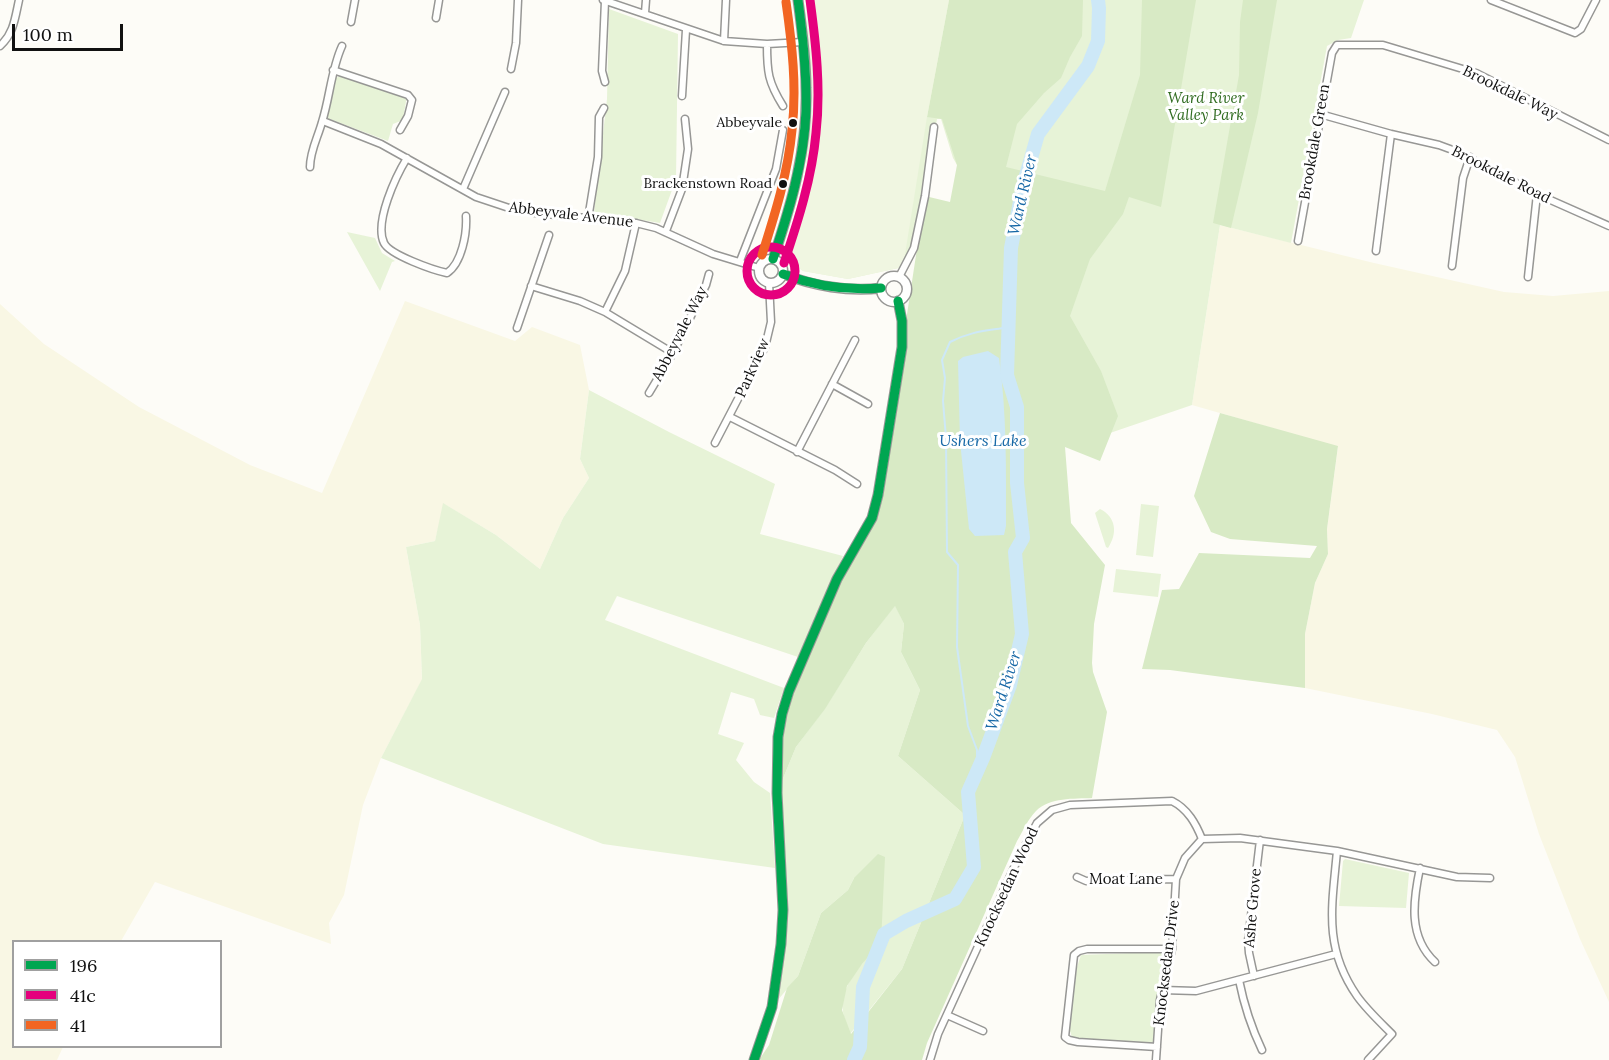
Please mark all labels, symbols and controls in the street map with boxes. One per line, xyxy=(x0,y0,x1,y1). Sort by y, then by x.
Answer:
scale bar xyxy=(15,12,126,50)
text: 100 m xyxy=(23,23,73,46)
street label: Brookdale Way xyxy=(1459,62,1561,124)
street label: Brookdale Green xyxy=(1296,83,1334,201)
park label: Ward River Valley Park xyxy=(1167,90,1245,125)
place label: Abbeyvale xyxy=(716,115,782,131)
marker: Abbeyvale xyxy=(787,117,799,129)
street label: Brookdale Road xyxy=(1448,142,1554,208)
water label: Ward River xyxy=(1004,153,1042,237)
place label: Brackenstown Road xyxy=(643,176,772,192)
marker: Brackenstown Road xyxy=(777,178,789,190)
street label: Abbeyvale Avenue xyxy=(508,198,634,232)
street label: Abbeyvale Way xyxy=(648,284,712,384)
street label: Parkview xyxy=(732,336,774,400)
water label: Ushers Lake xyxy=(939,431,1027,451)
water label: Ward River xyxy=(982,649,1026,733)
street label: Knocksedan Wood xyxy=(971,824,1043,950)
street label: Ashe Grove xyxy=(1241,868,1265,948)
street label: Moat Lane xyxy=(1089,871,1163,889)
street label: Knocksedan Drive xyxy=(1150,899,1184,1027)
legend xyxy=(12,940,222,1048)
text: 196 xyxy=(70,954,97,977)
text: 41c xyxy=(70,984,96,1007)
text: 41 xyxy=(70,1014,86,1037)

